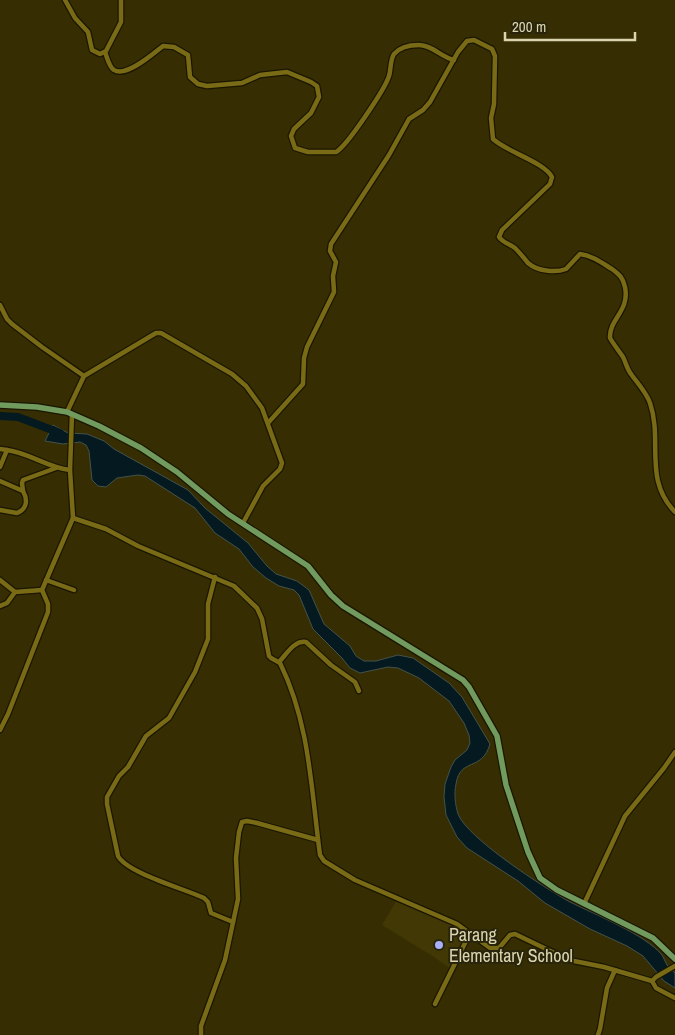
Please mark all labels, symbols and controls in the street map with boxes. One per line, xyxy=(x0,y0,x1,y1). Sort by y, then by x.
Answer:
scale bar xyxy=(505,10,635,42)
text: 200 m xyxy=(512,16,546,37)
place label: Parang Elementary School xyxy=(449,922,573,968)
marker: Parang Elementary School xyxy=(433,939,445,951)

